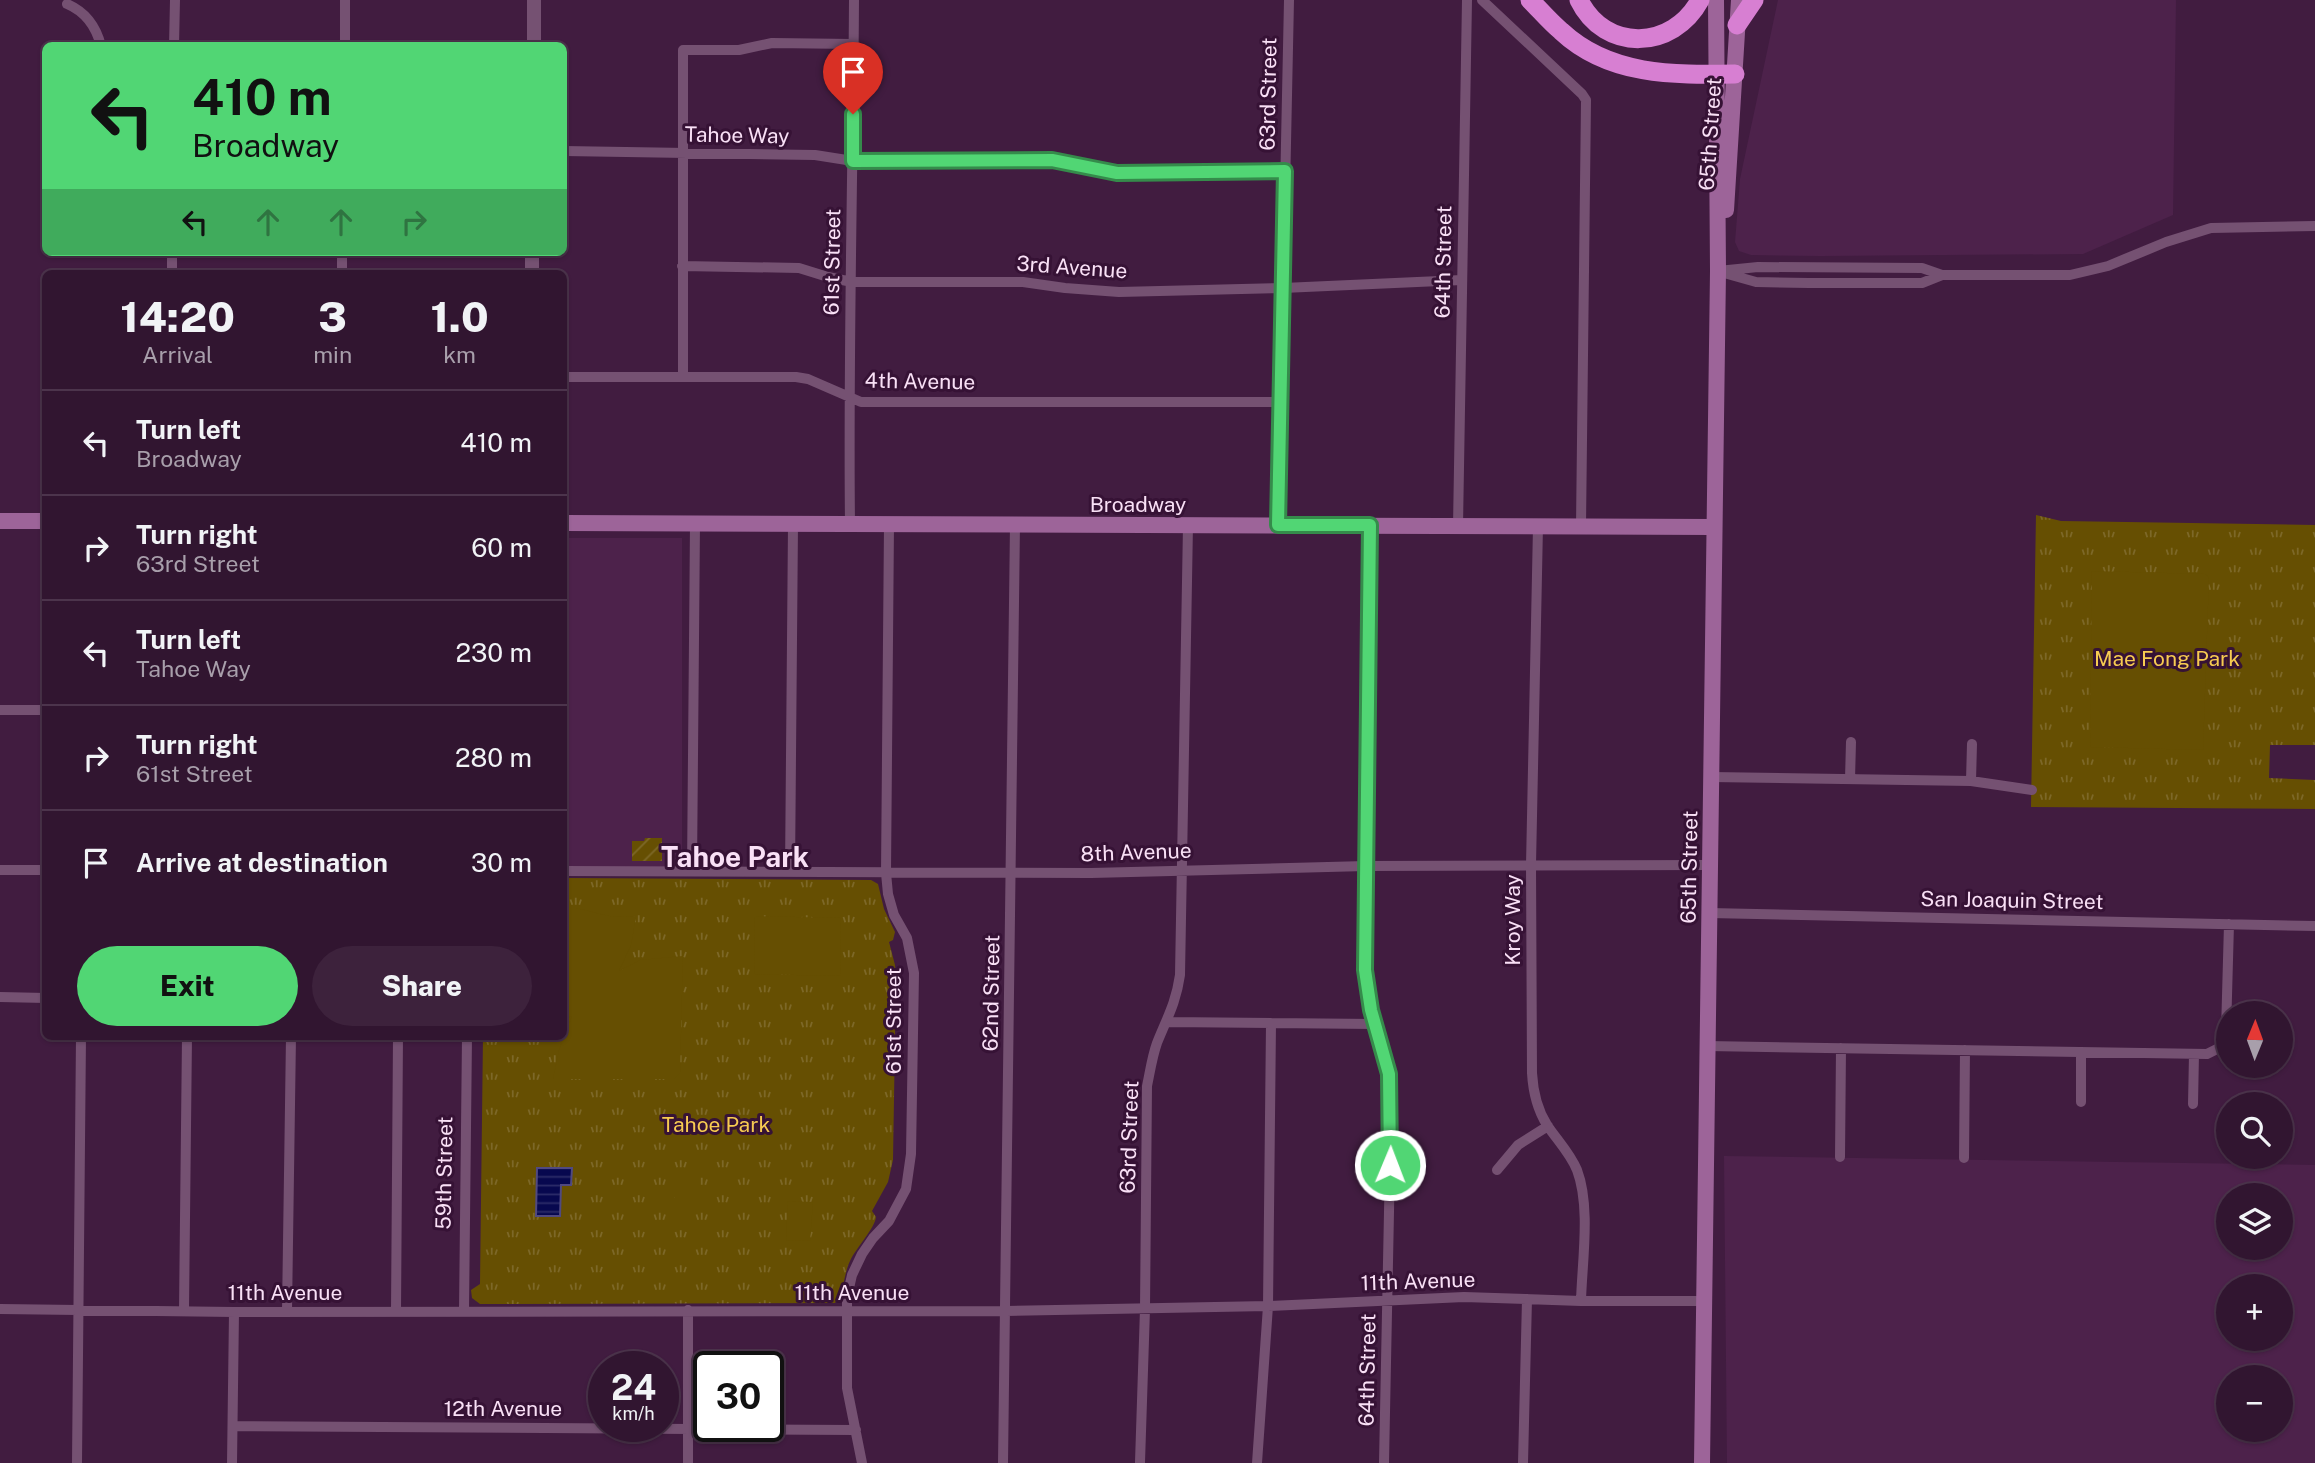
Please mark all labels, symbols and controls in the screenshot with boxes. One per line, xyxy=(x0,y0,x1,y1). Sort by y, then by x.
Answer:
street label: 63rd Street xyxy=(1255,37,1281,151)
pin xyxy=(823,42,883,114)
icon: arrive xyxy=(834,53,872,91)
text: 410 m xyxy=(192,68,332,126)
icon: left xyxy=(77,70,168,161)
street label: 65th Street xyxy=(1694,77,1726,191)
street label: Tahoe Way xyxy=(684,122,790,148)
text: Broadway xyxy=(192,127,339,164)
icon: left xyxy=(176,203,214,241)
icon: ahead xyxy=(249,203,287,241)
icon: ahead xyxy=(322,203,360,241)
icon: right xyxy=(395,203,433,241)
street label: 64th Street xyxy=(1430,205,1456,319)
street label: 61st Street xyxy=(819,208,845,316)
street label: 3rd Avenue xyxy=(1016,251,1128,283)
text: 14:20 xyxy=(120,292,235,341)
text: 3 xyxy=(318,292,347,341)
text: 1.0 xyxy=(430,292,489,341)
text: Arrival xyxy=(142,341,213,368)
text: min xyxy=(313,341,352,368)
text: km xyxy=(443,341,476,368)
street label: 4th Avenue xyxy=(864,368,976,394)
text: Turn left xyxy=(136,414,241,445)
icon: left xyxy=(77,424,115,462)
text: 410 m xyxy=(460,427,532,458)
text: Broadway xyxy=(136,445,242,472)
street label: Broadway xyxy=(1090,492,1186,517)
text: Turn right xyxy=(136,519,258,550)
icon: right xyxy=(77,529,115,567)
text: 60 m xyxy=(471,532,532,563)
text: 63rd Street xyxy=(136,550,260,577)
text: Turn left xyxy=(136,624,241,655)
icon: left xyxy=(77,634,115,672)
text: 230 m xyxy=(456,637,532,668)
park label: Mae Fong Park xyxy=(2094,646,2240,671)
text: Tahoe Way xyxy=(136,655,251,682)
text: Turn right xyxy=(136,729,258,760)
icon: right xyxy=(77,739,115,777)
text: 280 m xyxy=(455,742,532,773)
text: 61st Street xyxy=(136,760,253,787)
street label: 65th Street xyxy=(1676,810,1702,924)
street label: 8th Avenue xyxy=(1080,838,1192,866)
district label: Tahoe Park xyxy=(661,840,809,873)
icon: arrive xyxy=(77,844,115,882)
text: Arrive at destination xyxy=(136,847,388,878)
text: 30 m xyxy=(471,847,532,878)
street label: Kroy Way xyxy=(1500,874,1525,966)
street label: San Joaquin Street xyxy=(1920,886,2104,914)
street label: 62nd Street xyxy=(977,934,1005,1052)
button: Exit xyxy=(77,946,298,1026)
button: Share xyxy=(312,946,532,1026)
street label: 61st Street xyxy=(881,968,906,1074)
north arrow xyxy=(2216,1001,2292,1078)
map controls xyxy=(2216,1001,2293,1442)
street label: 63rd Street xyxy=(1115,1080,1143,1194)
button: search xyxy=(2216,1092,2293,1169)
park label: Tahoe Park xyxy=(662,1112,770,1137)
street label: 59th Street xyxy=(431,1116,457,1230)
position arrow xyxy=(1353,1128,1427,1202)
button: layers xyxy=(2216,1183,2293,1260)
street label: 11th Avenue xyxy=(1360,1267,1476,1295)
button: + xyxy=(2216,1274,2293,1351)
street label: 11th Avenue xyxy=(228,1280,342,1305)
street label: 11th Avenue xyxy=(795,1280,909,1305)
street label: 64th Street xyxy=(1354,1313,1380,1427)
speed limit sign: 30 xyxy=(693,1351,784,1442)
button: − xyxy=(2216,1365,2293,1442)
text: 24 xyxy=(611,1367,656,1408)
street label: 12th Avenue xyxy=(444,1396,562,1421)
text: km/h xyxy=(612,1403,655,1424)

